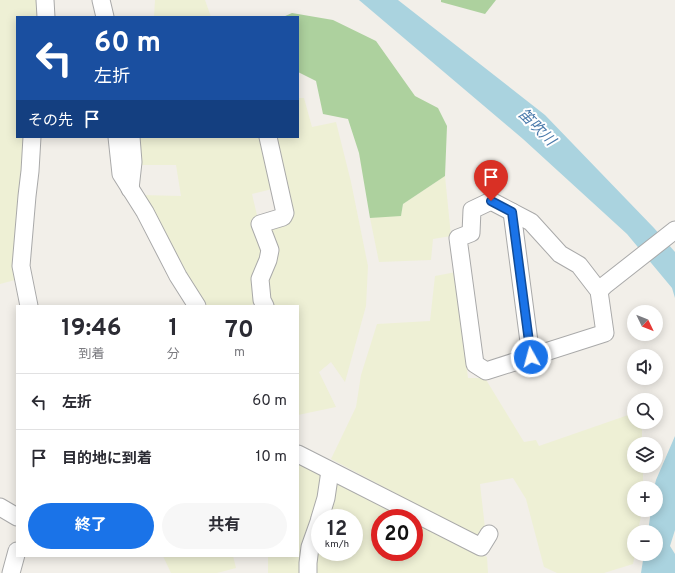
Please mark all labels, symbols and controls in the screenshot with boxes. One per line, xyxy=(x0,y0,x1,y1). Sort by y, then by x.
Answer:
text: 60 m xyxy=(94,26,161,62)
icon: left xyxy=(28,32,80,84)
text: 左折 xyxy=(94,66,130,89)
water label: 笛吹川 xyxy=(513,105,560,152)
icon: arrive xyxy=(81,108,103,130)
text: その先 xyxy=(28,112,73,131)
pin xyxy=(474,160,508,201)
icon: arrive xyxy=(480,166,502,188)
north arrow xyxy=(627,305,663,341)
map controls xyxy=(627,305,663,561)
text: 19:46 xyxy=(61,314,122,344)
text: 1 xyxy=(169,314,178,344)
text: 70 xyxy=(225,316,254,346)
position arrow xyxy=(510,336,552,378)
text: m xyxy=(234,345,245,361)
text: 到着 xyxy=(78,347,104,363)
text: 分 xyxy=(167,347,180,363)
button: sound xyxy=(627,349,663,385)
icon: left xyxy=(28,391,50,413)
text: 60 m xyxy=(252,392,287,411)
button: search xyxy=(627,393,663,429)
text: 左折 xyxy=(62,394,92,413)
button: layers xyxy=(627,437,663,473)
icon: arrive xyxy=(28,447,50,469)
text: 10 m xyxy=(256,448,287,467)
text: 目的地に到着 xyxy=(62,450,152,469)
button: + xyxy=(627,481,663,517)
button: 終了 xyxy=(28,503,154,549)
button: 共有 xyxy=(162,503,287,549)
speed limit sign: 20 xyxy=(371,509,423,561)
text: 12 xyxy=(327,517,347,543)
button: − xyxy=(627,525,663,561)
text: km/h xyxy=(325,538,349,551)

